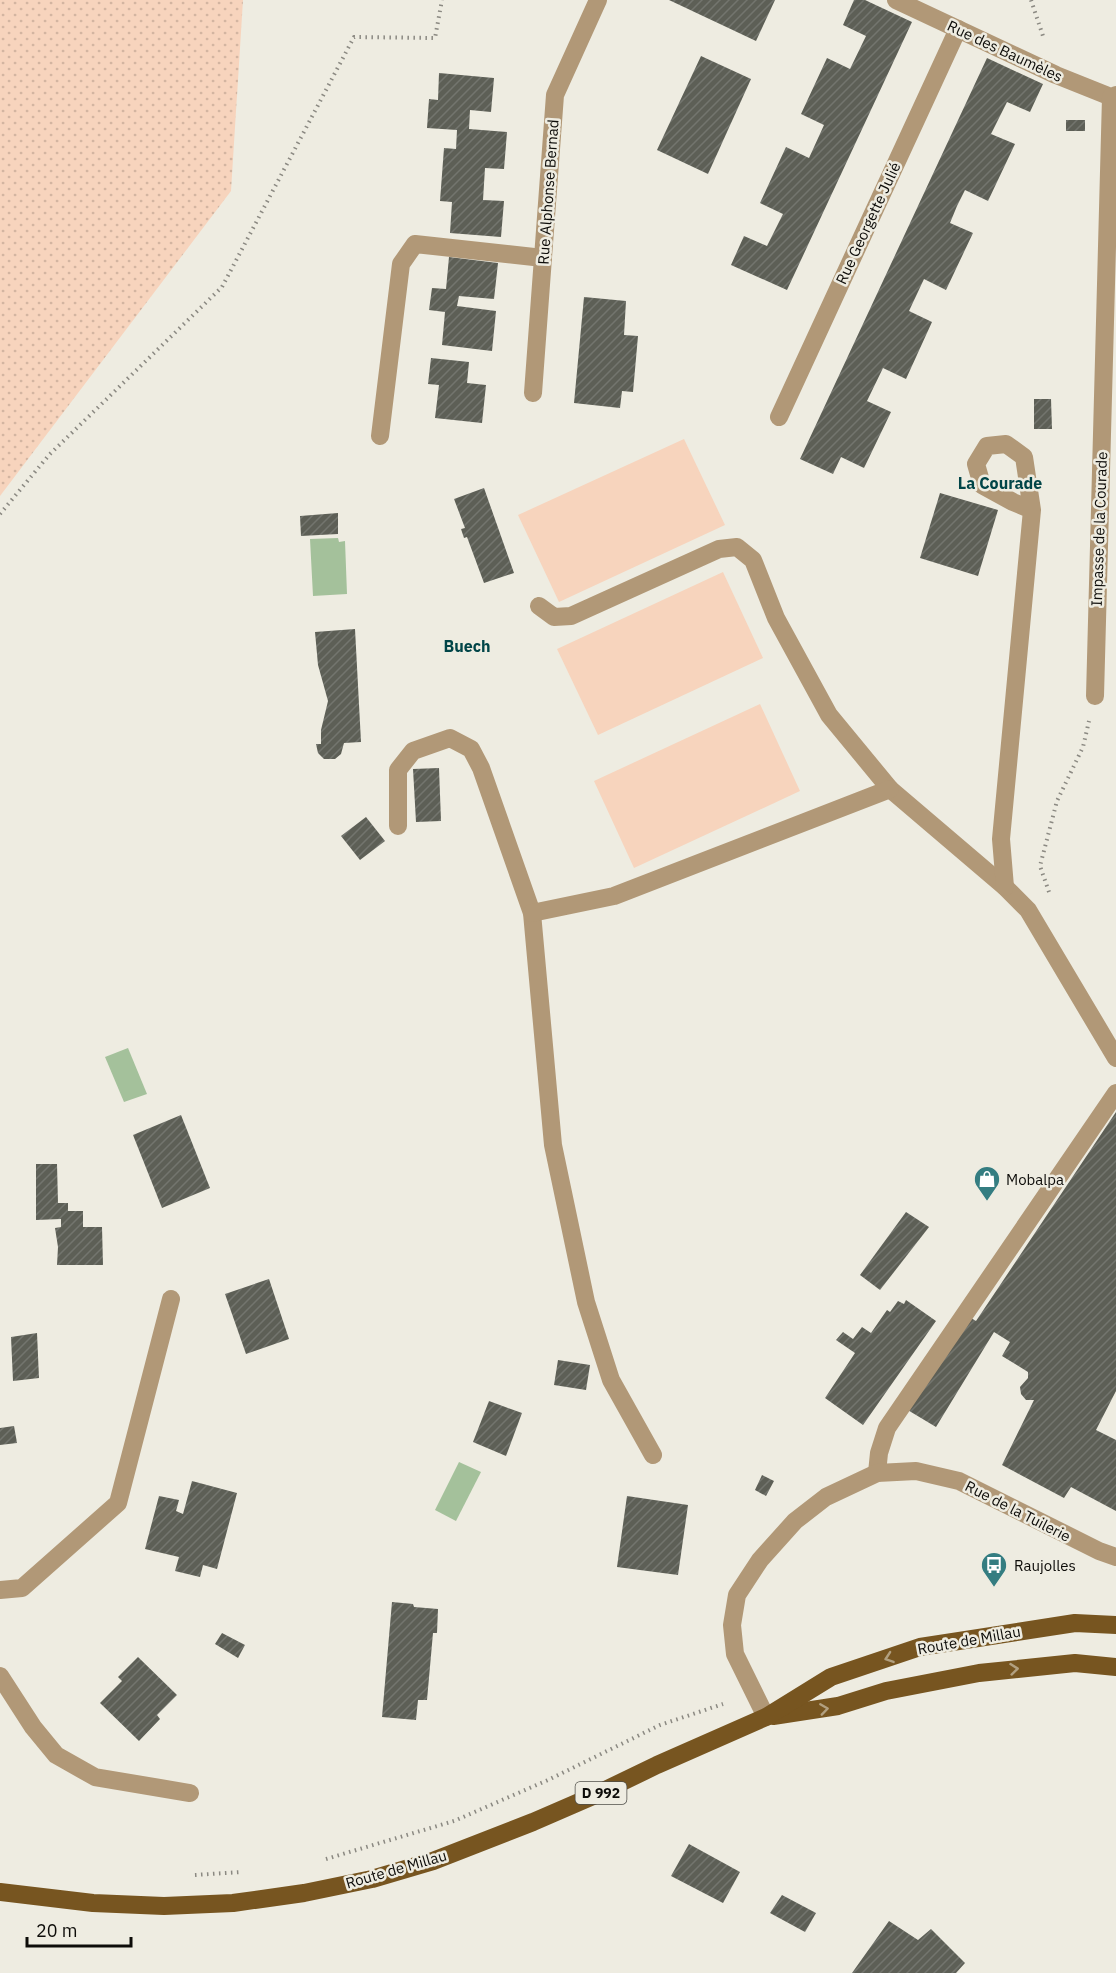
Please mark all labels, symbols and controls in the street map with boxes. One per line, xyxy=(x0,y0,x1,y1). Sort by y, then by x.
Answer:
street label: Rue des Baumèles xyxy=(944,16,1066,86)
street label: Rue Alphonse Bernad xyxy=(533,119,563,265)
street label: Rue Georgette Julié xyxy=(831,159,905,287)
street label: Impasse de la Courade xyxy=(1087,451,1111,607)
district label: La Courade xyxy=(958,473,1042,493)
district label: Buech xyxy=(443,636,491,656)
shop icon: Mobalpa xyxy=(972,1164,1002,1202)
place label: Mobalpa xyxy=(1006,1170,1064,1189)
street label: Rue de la Tuilerie xyxy=(962,1476,1074,1546)
bus stop icon: Raujolles xyxy=(979,1550,1009,1588)
place label: Raujolles xyxy=(1014,1556,1076,1575)
street label: Route de Millau xyxy=(916,1622,1022,1658)
one-way arrow xyxy=(884,1650,895,1663)
one-way arrow xyxy=(1009,1663,1018,1676)
one-way arrow xyxy=(819,1703,828,1715)
road number: D 992 xyxy=(576,1782,626,1804)
street label: Route de Millau xyxy=(343,1845,449,1893)
scale bar xyxy=(27,1910,130,1948)
text: 20 m xyxy=(36,1919,78,1942)

